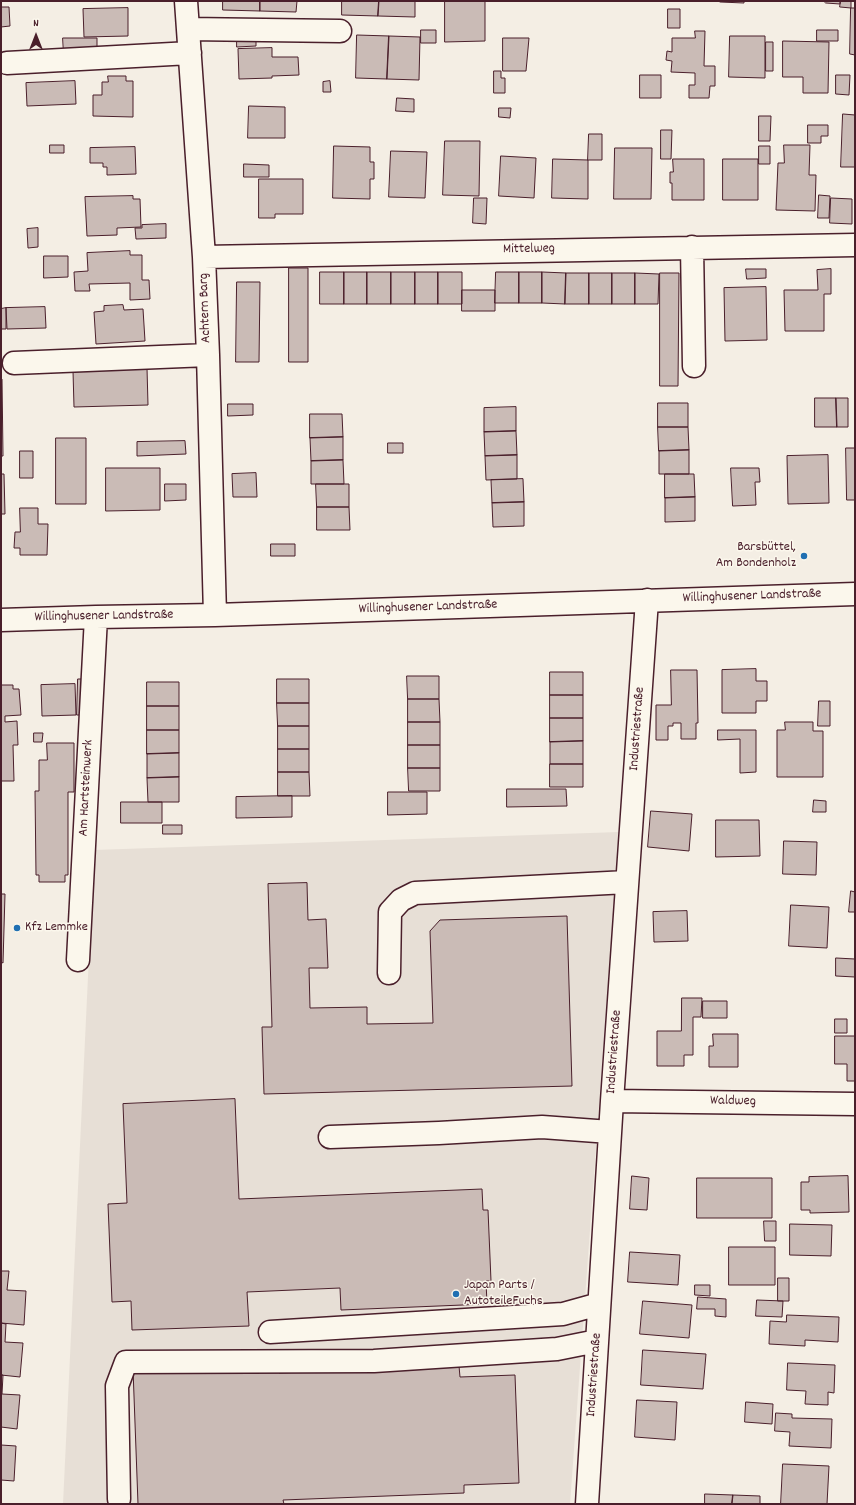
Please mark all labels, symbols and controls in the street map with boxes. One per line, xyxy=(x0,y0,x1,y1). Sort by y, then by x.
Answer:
north arrow xyxy=(16,16,56,56)
text: N xyxy=(33,16,39,32)
street label: Mittelweg xyxy=(503,241,555,259)
street label: Achtern Barg xyxy=(196,273,216,343)
place label: Barsbüttel, Am Bondenholz xyxy=(716,540,796,572)
marker: Barsbüttel, Am Bondenholz xyxy=(799,551,809,561)
street label: Willinghusener Landstraße xyxy=(682,586,822,608)
street label: Willinghusener Landstraße xyxy=(358,597,498,619)
street label: Willinghusener Landstraße xyxy=(34,607,174,627)
street label: Industriestraße xyxy=(627,687,649,771)
street label: Am Hartsteinwerk xyxy=(76,739,98,837)
place label: Kfz Lemmke xyxy=(25,920,88,936)
marker: Kfz Lemmke xyxy=(12,923,22,933)
street label: Industriestraße xyxy=(604,1010,626,1094)
street label: Waldweg xyxy=(710,1093,756,1111)
place label: Japan Parts / AutoteileFuchs xyxy=(464,1278,543,1310)
marker: Japan Parts / AutoteileFuchs xyxy=(451,1289,461,1299)
street label: Industriestraße xyxy=(584,1333,606,1417)

